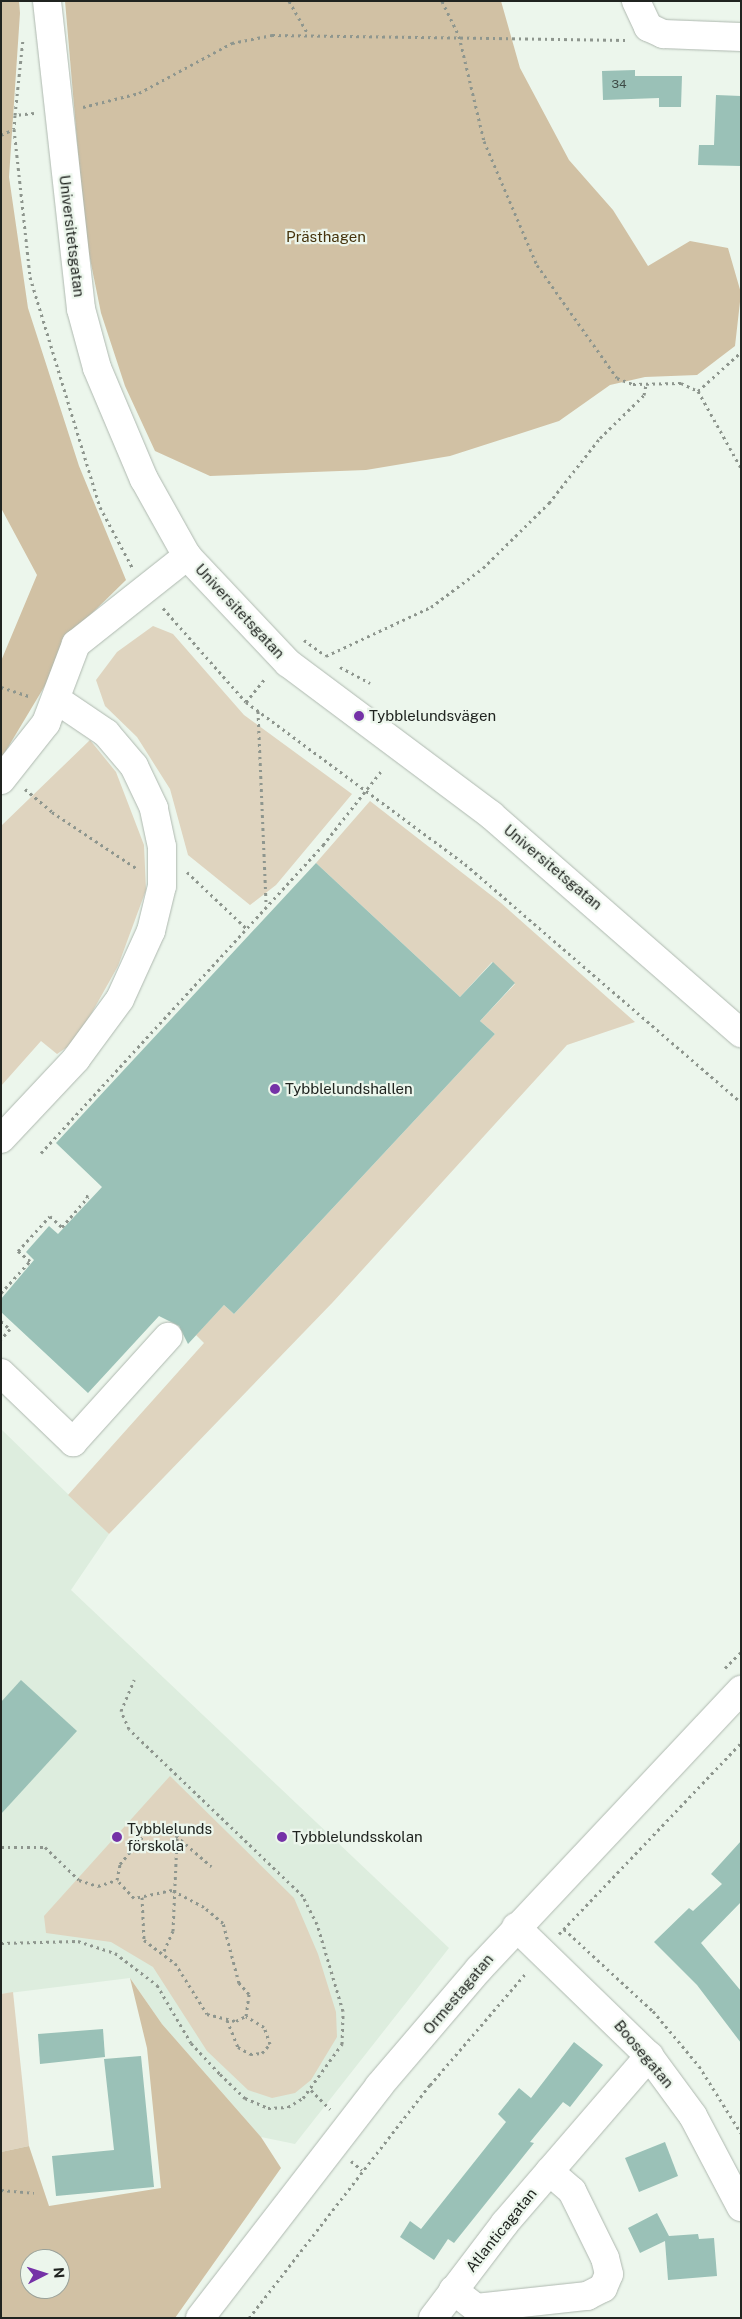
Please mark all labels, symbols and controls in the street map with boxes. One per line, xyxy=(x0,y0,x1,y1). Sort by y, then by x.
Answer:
house number: 34 xyxy=(611,78,627,92)
street label: Universitetsgatan xyxy=(56,174,88,298)
park label: Prästhagen xyxy=(286,228,366,246)
street label: Universitetsgatan xyxy=(192,560,288,662)
place label: Tybblelundsvägen xyxy=(369,707,496,725)
marker: Tybblelundsvägen xyxy=(353,710,365,722)
street label: Universitetsgatan xyxy=(500,821,606,913)
place label: Tybblelundshallen xyxy=(285,1080,413,1098)
marker: Tybblelundshallen xyxy=(269,1083,281,1095)
place label: Tybblelunds förskola xyxy=(127,1819,212,1854)
place label: Tybblelundsskolan xyxy=(292,1828,423,1846)
marker: Tybblelunds förskola xyxy=(111,1831,123,1843)
marker: Tybblelundsskolan xyxy=(276,1831,288,1843)
street label: Ormestagatan xyxy=(419,1950,497,2038)
street label: Boosegatan xyxy=(610,2016,678,2092)
street label: Atlanticagatan xyxy=(462,2185,540,2275)
north arrow xyxy=(20,2249,70,2299)
text: N xyxy=(50,2267,67,2279)

